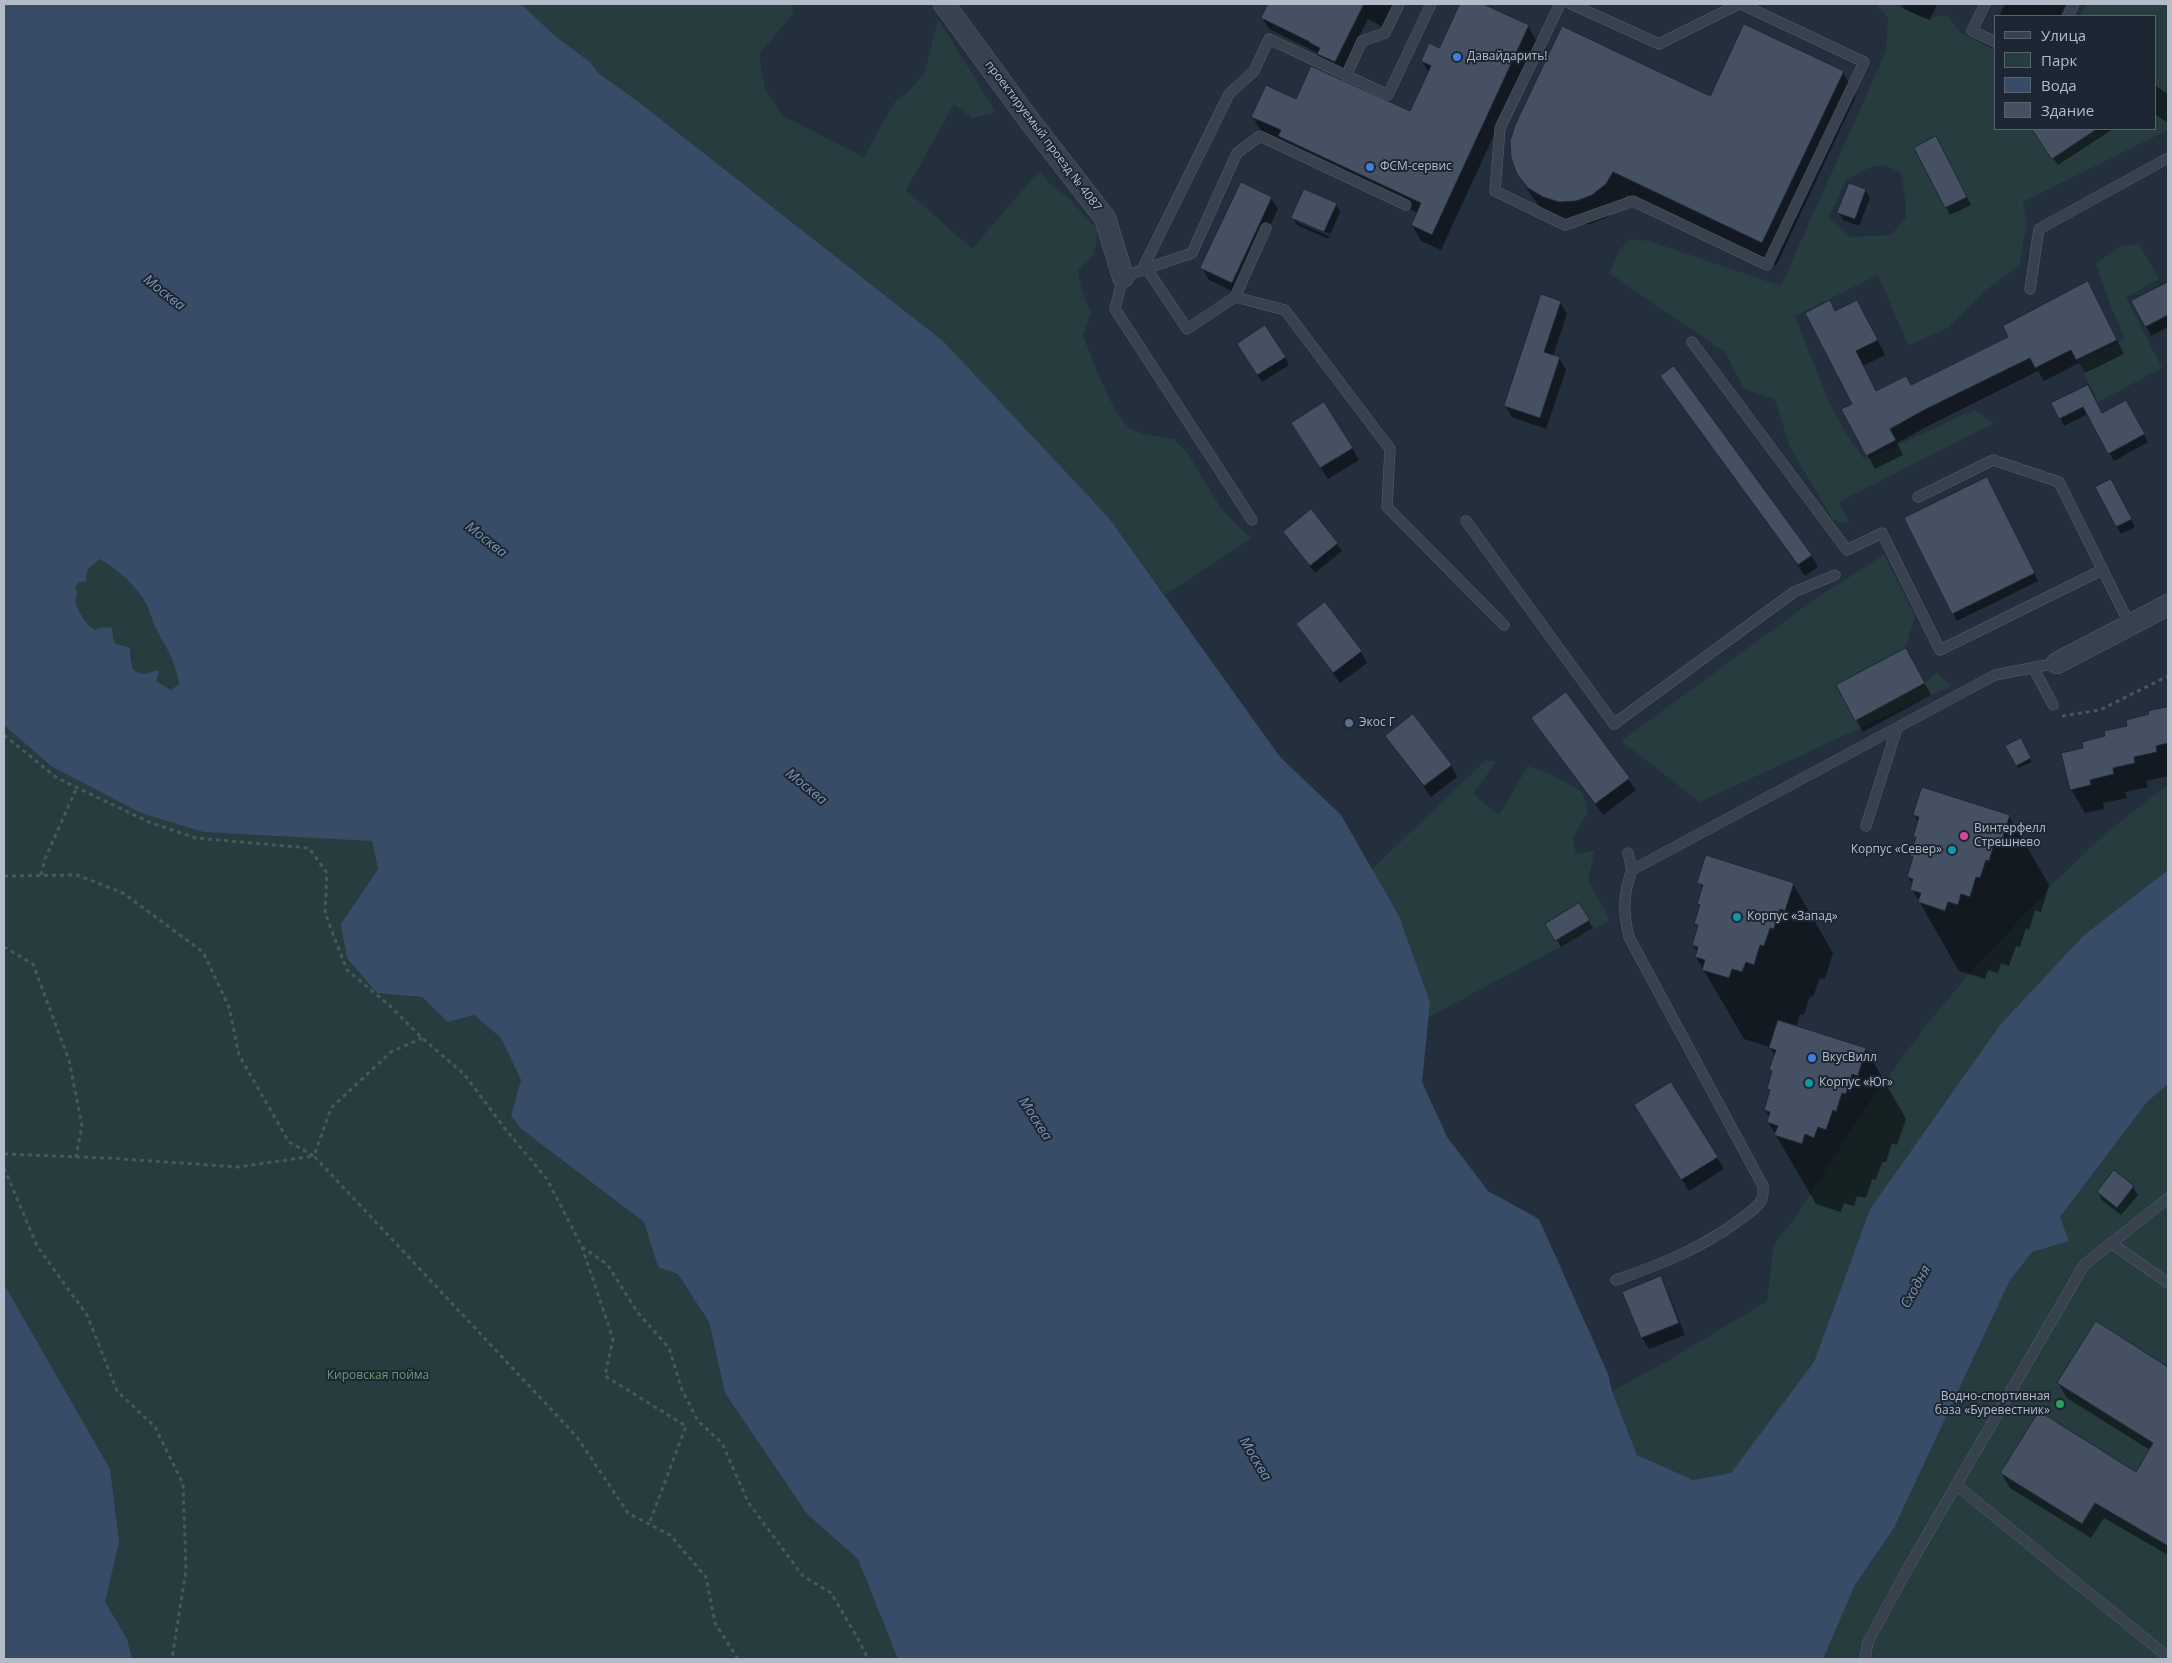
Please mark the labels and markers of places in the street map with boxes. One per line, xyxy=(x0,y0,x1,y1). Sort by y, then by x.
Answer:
place label: Давайдарить! xyxy=(1467,50,1547,64)
marker: Давайдарить! xyxy=(1451,51,1463,63)
place label: ФСМ-сервис xyxy=(1380,160,1452,174)
marker: ФСМ-сервис xyxy=(1364,161,1376,173)
place label: Экос Г xyxy=(1359,716,1395,730)
marker: Экос Г xyxy=(1343,717,1355,729)
place label: Винтерфелл Стрешнево xyxy=(1974,822,2046,850)
marker: Винтерфелл Стрешнево xyxy=(1958,830,1970,842)
place label: Корпус «Север» xyxy=(1851,843,1942,857)
marker: Корпус «Север» xyxy=(1946,844,1958,856)
place label: Корпус «Запад» xyxy=(1747,910,1838,924)
marker: Корпус «Запад» xyxy=(1731,911,1743,923)
place label: ВкусВилл xyxy=(1822,1051,1877,1065)
marker: ВкусВилл xyxy=(1806,1052,1818,1064)
place label: Корпус «Юг» xyxy=(1819,1076,1893,1090)
marker: Корпус «Юг» xyxy=(1803,1077,1815,1089)
place label: Водно-спортивная база «Буревестник» xyxy=(1935,1390,2050,1418)
marker: Водно-спортивная база «Буревестник» xyxy=(2054,1398,2066,1410)

